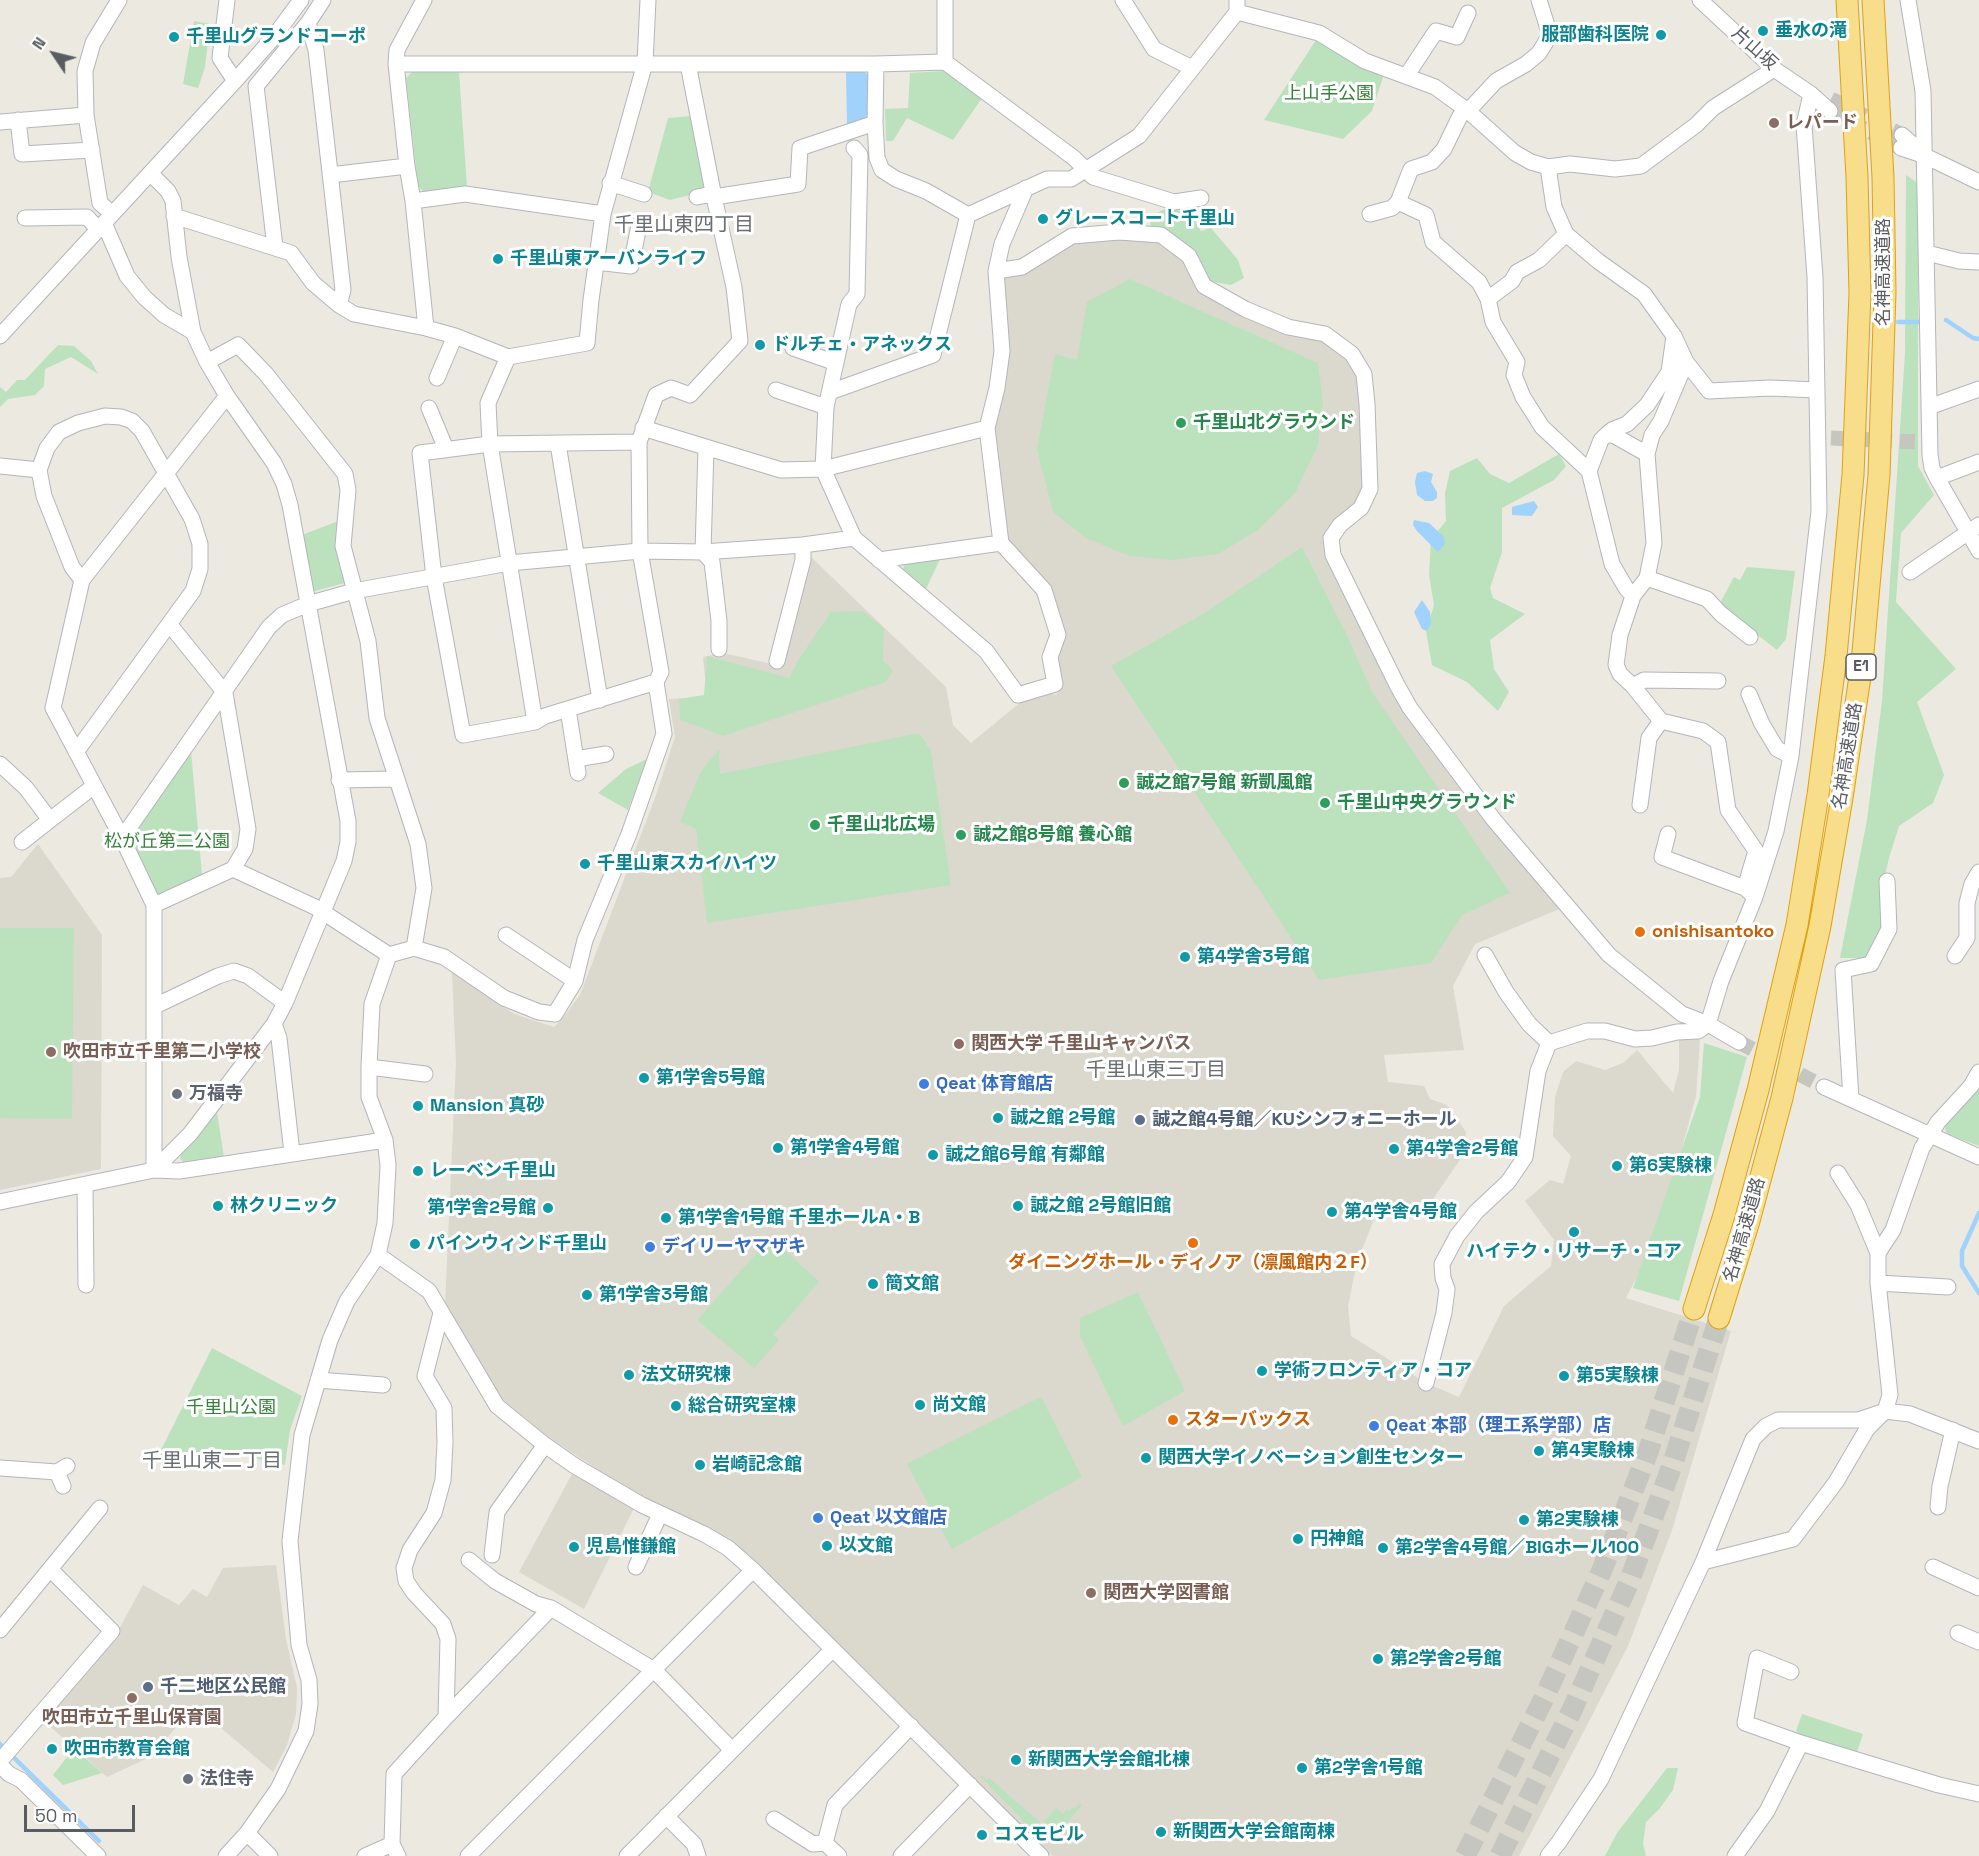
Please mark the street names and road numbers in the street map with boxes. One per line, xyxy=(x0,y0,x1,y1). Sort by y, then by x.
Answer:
street label: 片山坂 xyxy=(1727,23,1781,75)
street label: 名神高速道路 xyxy=(1873,218,1895,326)
road number: E1 xyxy=(1846,654,1876,680)
street label: 名神高速道路 xyxy=(1829,701,1867,811)
street label: 名神高速道路 xyxy=(1720,1175,1770,1285)

